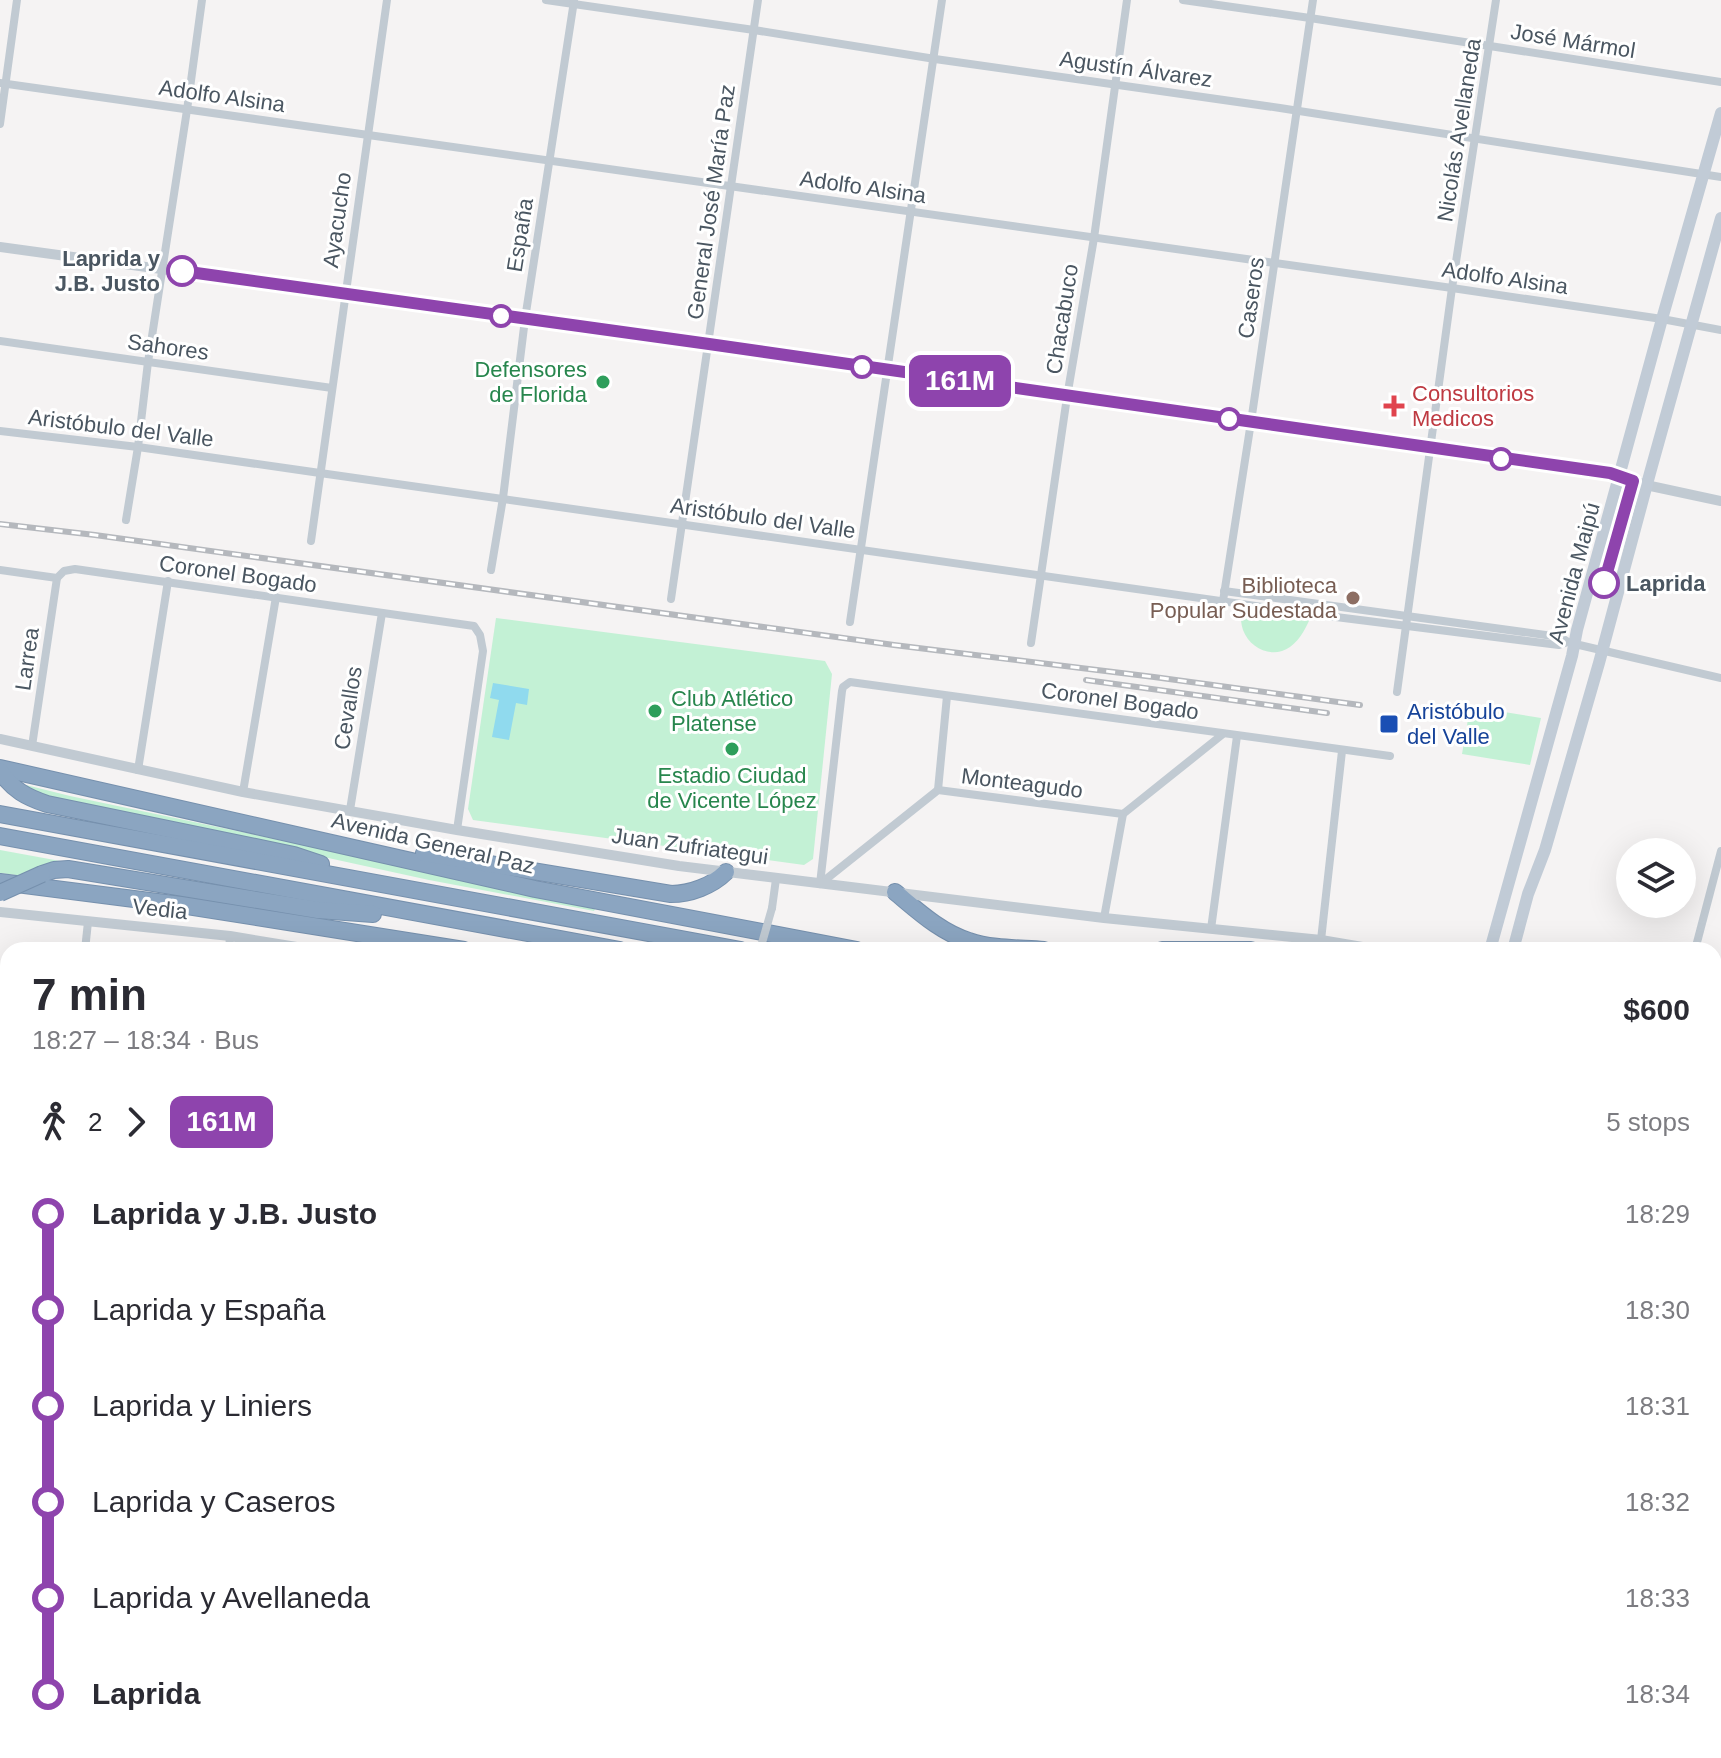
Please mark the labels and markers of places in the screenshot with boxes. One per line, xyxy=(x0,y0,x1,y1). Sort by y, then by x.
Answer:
place label: Laprida y J.B. Justo xyxy=(55,246,161,296)
marker: Laprida y J.B. Justo xyxy=(167,256,197,286)
unlabelled marker xyxy=(490,305,512,327)
unlabelled marker xyxy=(851,356,873,378)
place label: Defensores de Florida xyxy=(474,357,588,407)
marker: Defensores de Florida xyxy=(594,373,612,391)
place label: Consultorios Medicos xyxy=(1412,381,1534,431)
marker: Consultorios Medicos xyxy=(1383,395,1405,417)
unlabelled marker xyxy=(1218,408,1240,430)
unlabelled marker xyxy=(1490,448,1512,470)
marker: Laprida xyxy=(1589,568,1619,598)
place label: Laprida xyxy=(1626,571,1706,596)
place label: Biblioteca Popular Sudestada xyxy=(1150,573,1338,623)
marker: Biblioteca Popular Sudestada xyxy=(1344,589,1362,607)
place label: Club Atlético Platense xyxy=(671,686,793,736)
place label: Aristóbulo del Valle xyxy=(1407,699,1505,749)
marker: Club Atlético Platense xyxy=(646,702,664,720)
marker: Aristóbulo del Valle xyxy=(1378,713,1400,735)
marker: Estadio Ciudad de Vicente López xyxy=(723,740,741,758)
place label: Estadio Ciudad de Vicente López xyxy=(647,763,817,813)

